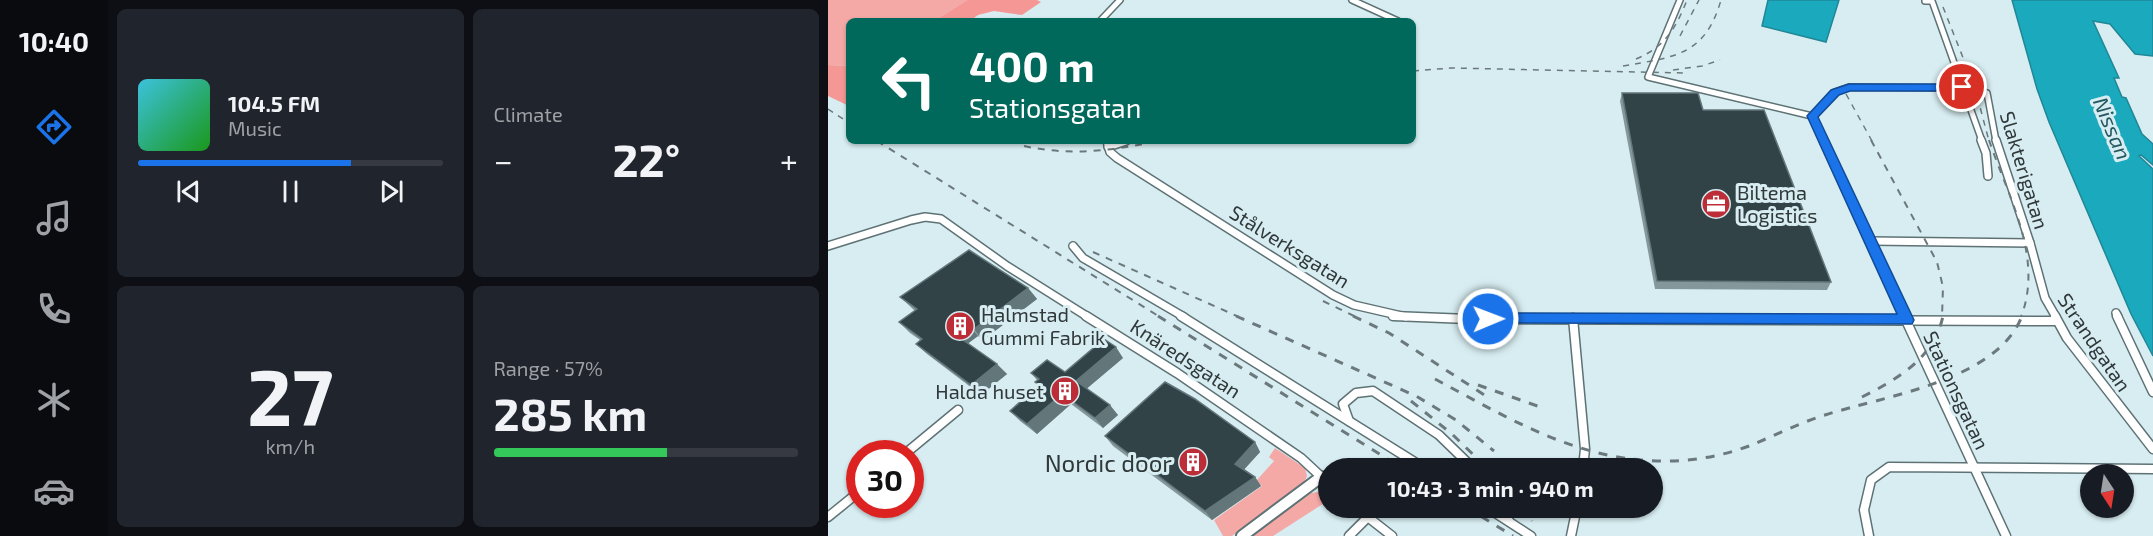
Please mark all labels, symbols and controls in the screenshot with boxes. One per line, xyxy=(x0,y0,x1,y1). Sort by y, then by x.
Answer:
text: 10:40 xyxy=(19,25,89,57)
text: 400 m xyxy=(969,40,1095,90)
icon: left xyxy=(870,42,948,120)
pin xyxy=(1936,61,1987,112)
icon: arrive xyxy=(1945,70,1978,103)
text: 104.5 FM xyxy=(228,90,320,116)
text: Stationsgatan xyxy=(969,91,1141,123)
water label: Nissan xyxy=(2089,93,2137,163)
text: Climate xyxy=(494,102,563,126)
icon: directions xyxy=(33,106,75,148)
street label: Slakterigatan xyxy=(1996,108,2054,232)
text: Music xyxy=(228,116,282,140)
text: 22° xyxy=(612,132,680,186)
text: − xyxy=(494,140,513,180)
text: + xyxy=(780,140,798,180)
icon: previous xyxy=(172,175,205,208)
icon: pause xyxy=(274,175,307,208)
icon: next xyxy=(375,175,408,208)
place label: Biltema Logistics xyxy=(1737,180,1817,227)
office icon: Biltema Logistics xyxy=(1700,188,1732,220)
icon: music xyxy=(33,197,75,239)
street label: Stålverksgatan xyxy=(1226,200,1354,292)
position arrow xyxy=(1456,287,1520,351)
icon: phone xyxy=(33,288,75,330)
street label: Strandgatan xyxy=(2053,288,2137,396)
place label: Halmstad Gummi Fabrik xyxy=(981,302,1105,349)
building icon: Halmstad Gummi Fabrik xyxy=(944,310,976,342)
street label: Knäredsgatan xyxy=(1126,313,1246,403)
street label: Stationsgatan xyxy=(1919,327,1995,453)
text: 27 xyxy=(247,348,334,442)
text: Range · 57% xyxy=(494,356,603,380)
building icon: Halda huset xyxy=(1049,375,1081,407)
icon: climate xyxy=(33,379,75,421)
place label: Halda huset xyxy=(935,379,1044,403)
text: 285 km xyxy=(494,386,647,440)
text: km/h xyxy=(265,434,315,458)
speed limit sign: 30 xyxy=(846,440,924,518)
building icon: Nordic door xyxy=(1177,446,1209,478)
place label: Nordic door xyxy=(1045,448,1172,477)
north arrow xyxy=(2080,464,2134,518)
map controls xyxy=(2080,464,2134,518)
icon: car xyxy=(33,470,75,512)
text: 10:43 · 3 min · 940 m xyxy=(1387,475,1594,501)

